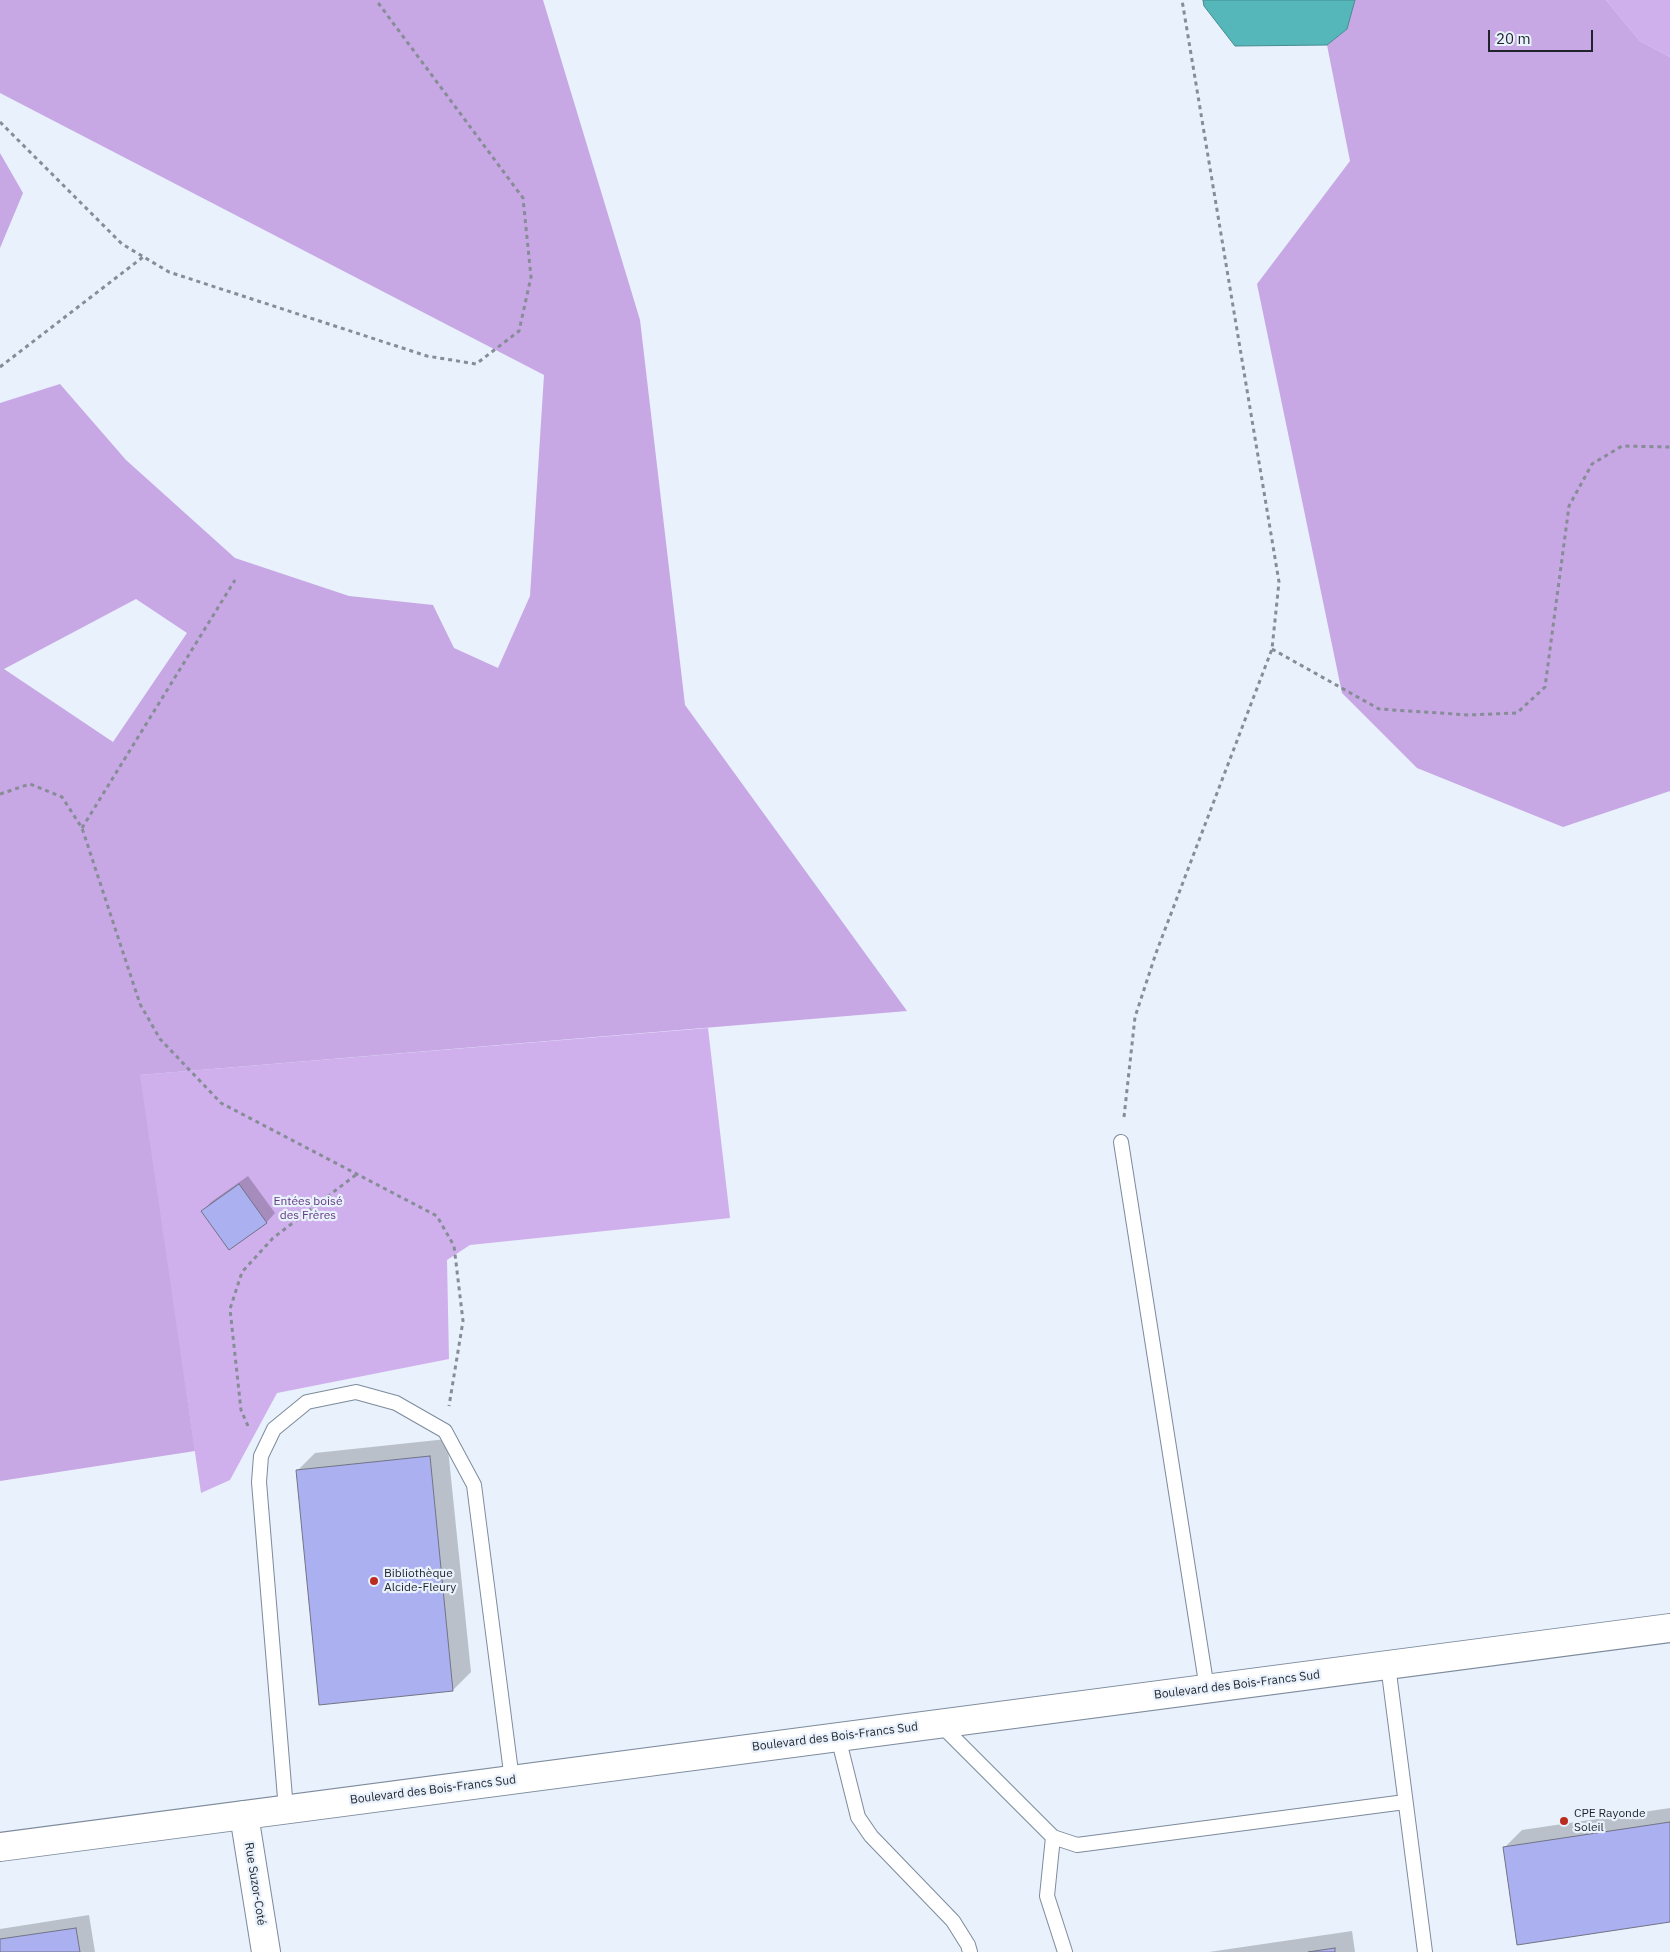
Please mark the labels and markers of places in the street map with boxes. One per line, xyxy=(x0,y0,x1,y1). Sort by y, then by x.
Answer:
place label: Bibliothèque Alcide-Fleury xyxy=(384,1567,456,1595)
marker: Bibliothèque Alcide-Fleury xyxy=(368,1575,380,1587)
place label: CPE Rayonde Soleil xyxy=(1574,1807,1645,1835)
marker: CPE Rayonde Soleil xyxy=(1558,1815,1570,1827)

